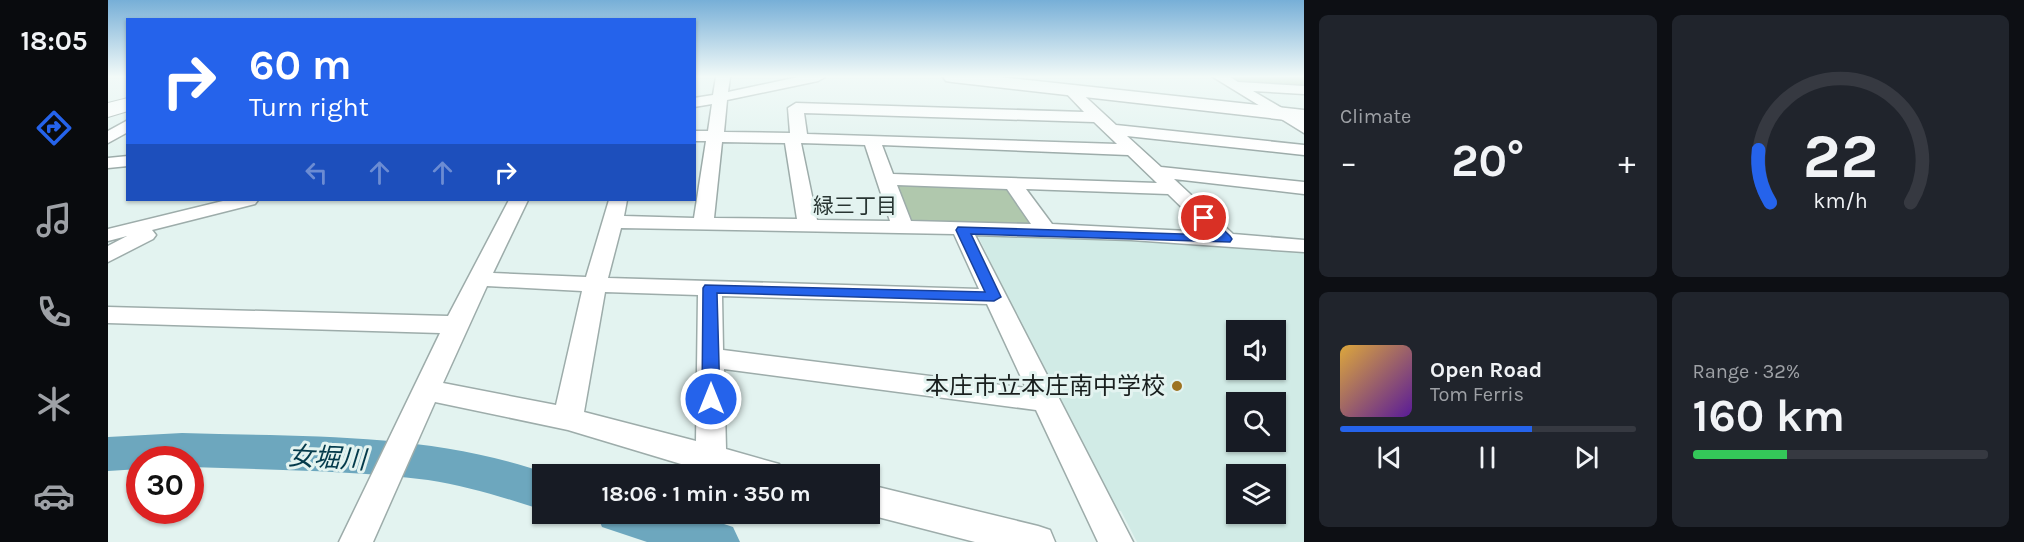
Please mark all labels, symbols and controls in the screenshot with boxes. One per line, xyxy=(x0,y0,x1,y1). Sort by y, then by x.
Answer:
text: 18:05 xyxy=(20,25,88,57)
text: 60 m xyxy=(249,40,352,90)
icon: right xyxy=(150,42,228,120)
text: Turn right xyxy=(249,91,369,123)
text: Climate xyxy=(1340,105,1411,128)
icon: directions xyxy=(33,107,75,149)
text: 22 xyxy=(1802,120,1878,193)
text: 20° xyxy=(1451,135,1524,187)
text: − xyxy=(1340,143,1357,181)
text: + xyxy=(1618,143,1635,181)
icon: left xyxy=(300,156,333,189)
icon: ahead xyxy=(363,156,396,189)
icon: ahead xyxy=(426,156,459,189)
icon: right xyxy=(489,156,522,189)
text: km/h xyxy=(1813,188,1867,213)
pin xyxy=(1178,192,1229,243)
district label: 緑三丁目 xyxy=(813,194,897,218)
icon: music xyxy=(33,199,75,241)
icon: arrive xyxy=(1187,201,1220,234)
icon: phone xyxy=(33,291,75,333)
map controls xyxy=(1226,320,1286,524)
button: sound xyxy=(1226,320,1286,380)
text: Open Road xyxy=(1430,357,1542,383)
text: Range · 32% xyxy=(1693,360,1800,383)
position arrow xyxy=(679,367,743,431)
place label: 本庄市立本庄南中学校 xyxy=(925,372,1165,400)
marker: 本庄市立本庄南中学校 xyxy=(1170,379,1184,393)
icon: climate xyxy=(33,383,75,425)
text: Tom Ferris xyxy=(1430,383,1524,406)
text: 160 km xyxy=(1693,390,1845,442)
button: search xyxy=(1226,392,1286,452)
water label: 女堀川 xyxy=(287,440,370,476)
icon: previous xyxy=(1373,441,1406,474)
icon: pause xyxy=(1471,441,1504,474)
icon: next xyxy=(1570,441,1603,474)
speed limit sign: 30 xyxy=(126,446,204,524)
button: layers xyxy=(1226,464,1286,524)
icon: car xyxy=(33,475,75,517)
text: 18:06 · 1 min · 350 m xyxy=(601,481,811,507)

